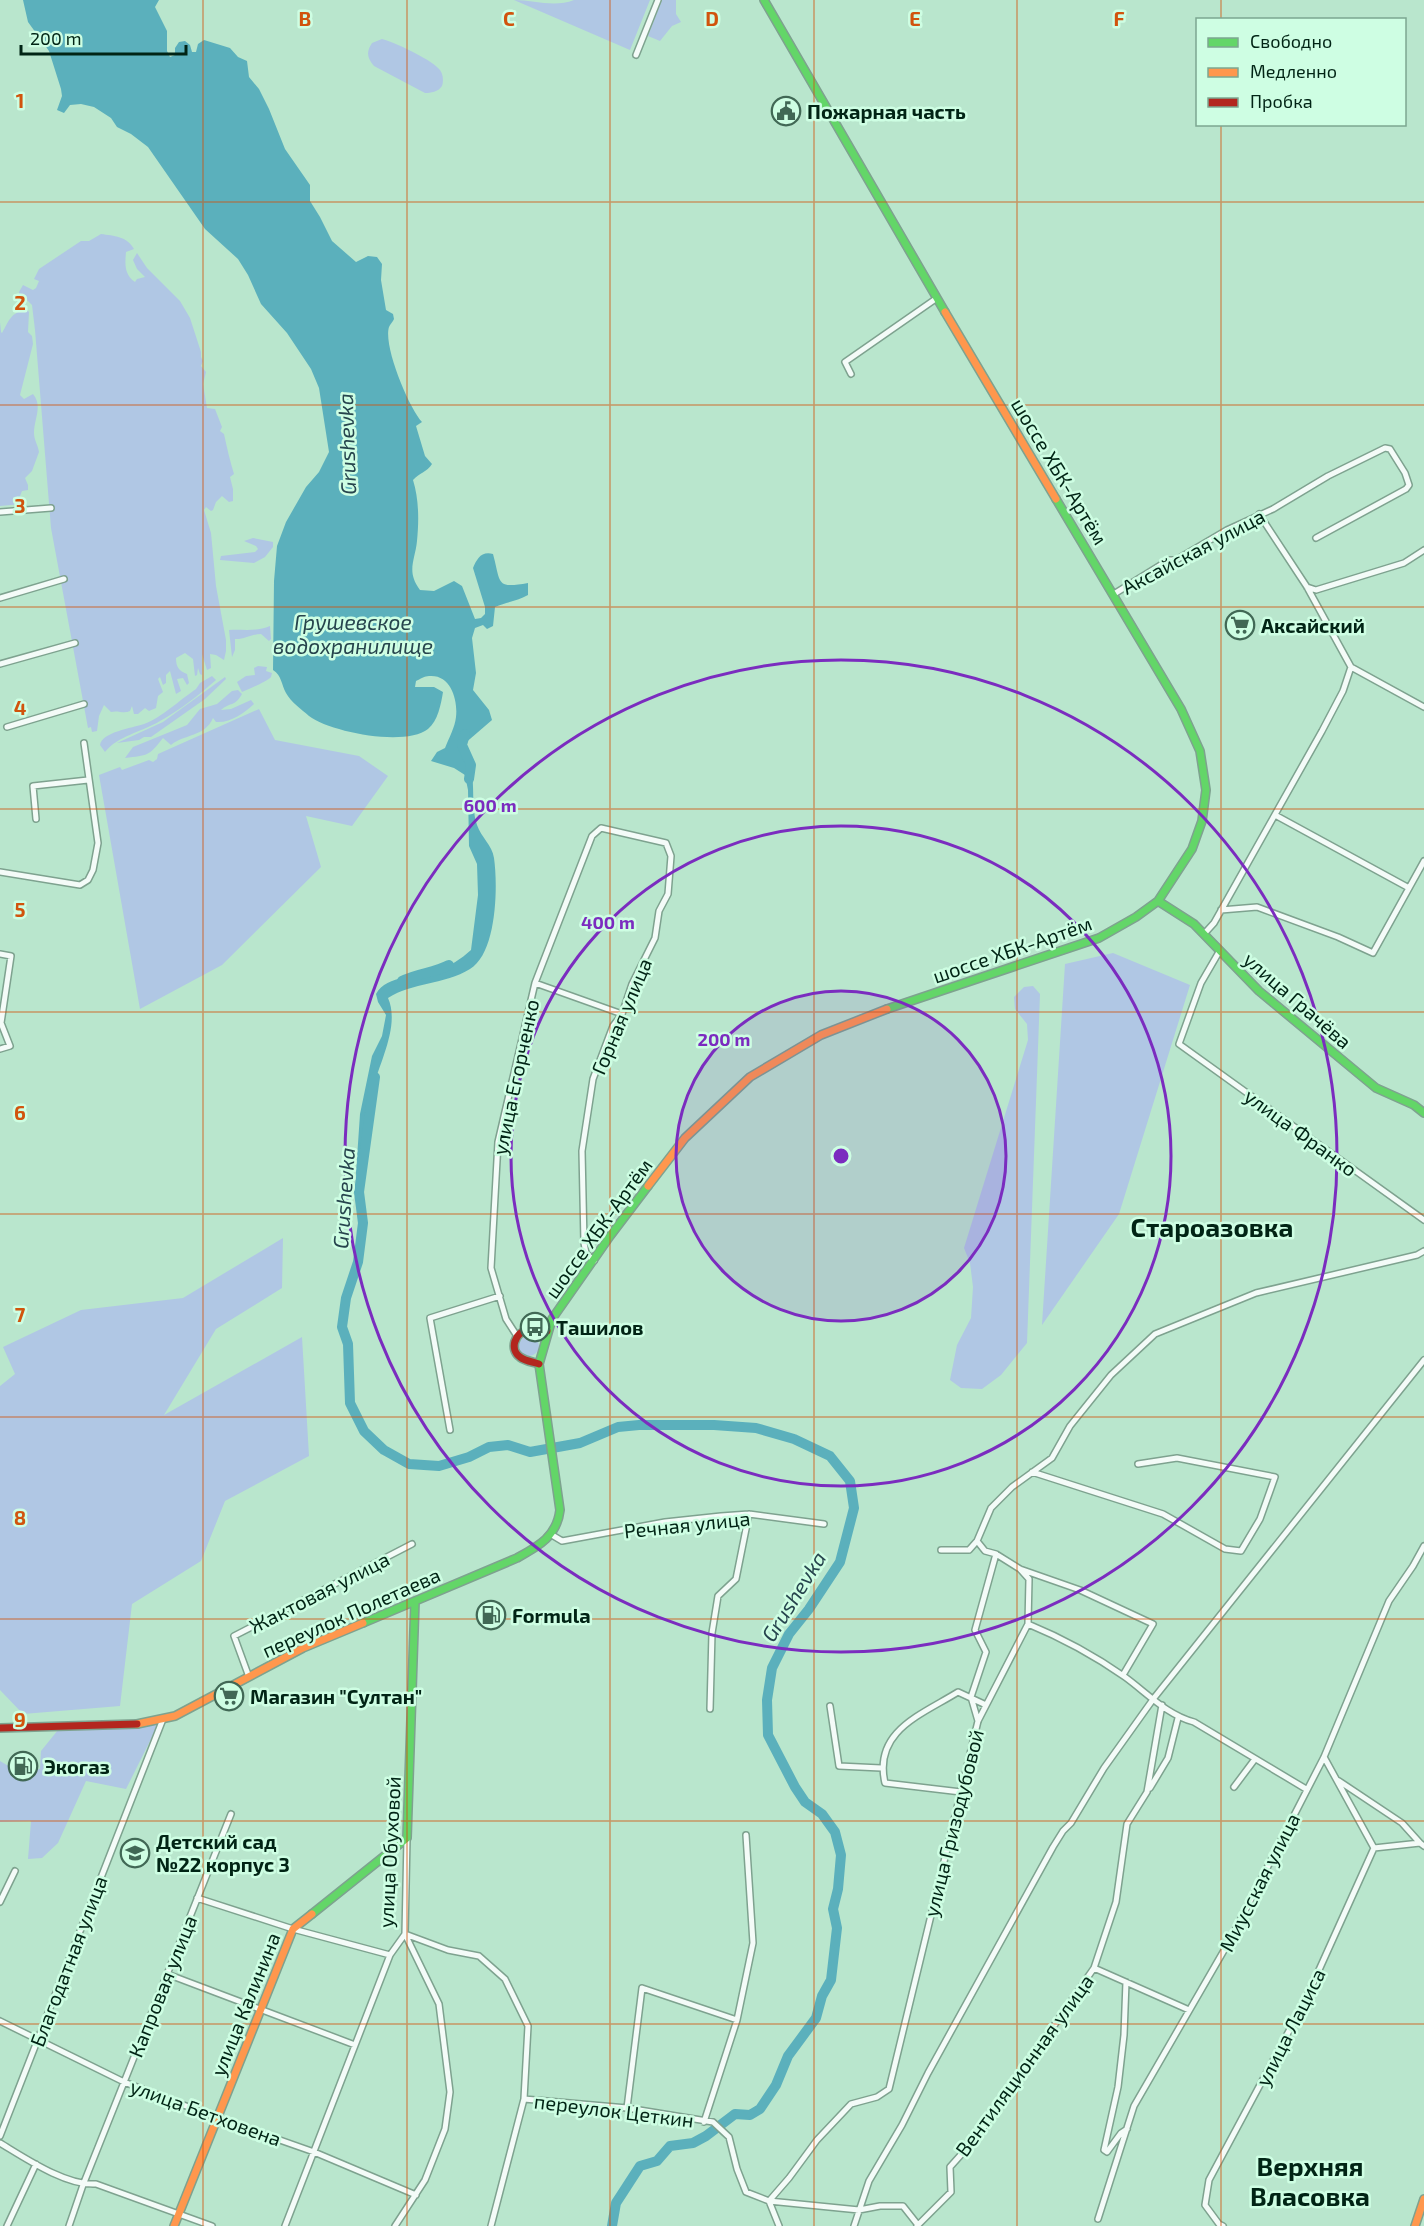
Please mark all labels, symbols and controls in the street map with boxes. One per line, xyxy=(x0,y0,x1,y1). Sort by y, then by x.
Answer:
text: B xyxy=(299,6,311,30)
text: C xyxy=(503,6,515,30)
text: D xyxy=(705,6,719,30)
text: E xyxy=(909,6,921,30)
text: F xyxy=(1113,6,1125,30)
scale bar xyxy=(21,18,186,56)
legend xyxy=(1196,18,1406,126)
text: 200 m xyxy=(30,27,82,49)
text: Свободно xyxy=(1250,30,1332,52)
text: Медленно xyxy=(1250,60,1337,82)
text: 1 xyxy=(16,88,24,112)
text: Пробка xyxy=(1250,90,1313,112)
public building icon: Пожарная часть xyxy=(770,95,802,127)
place label: Пожарная часть xyxy=(807,99,966,123)
text: 2 xyxy=(14,290,26,314)
water label: Grushevka xyxy=(332,393,360,495)
street label: шоссе ХБК-Артём xyxy=(1007,393,1113,549)
text: 3 xyxy=(14,493,26,517)
street label: Аксайская улица xyxy=(1117,503,1269,600)
water label: Грушевское водохранилище xyxy=(273,609,433,658)
supermarket icon: Аксайский xyxy=(1224,609,1256,641)
place label: Аксайский xyxy=(1261,613,1365,637)
text: 4 xyxy=(14,695,27,719)
text: 600 m xyxy=(463,794,517,816)
text: 5 xyxy=(14,897,26,921)
text: 400 m xyxy=(581,911,635,933)
street label: шоссе ХБК-Артём xyxy=(929,911,1095,987)
street label: улица Грачёва xyxy=(1239,947,1357,1054)
street label: Горная улица xyxy=(586,954,657,1078)
street label: улица Егорченко xyxy=(487,997,544,1157)
text: 200 m xyxy=(698,1028,750,1050)
street label: улица Франко xyxy=(1239,1083,1362,1182)
text: 6 xyxy=(14,1100,26,1124)
centre of rings xyxy=(831,1146,851,1166)
water label: Grushevka xyxy=(327,1147,359,1249)
street label: шоссе ХБК-Артём xyxy=(539,1154,657,1302)
district label: Староазовка xyxy=(1131,1211,1293,1242)
text: 7 xyxy=(15,1302,26,1326)
bus stop icon: Ташилов xyxy=(519,1311,551,1343)
place label: Ташилов xyxy=(556,1315,644,1339)
text: 8 xyxy=(14,1505,26,1529)
street label: Речная улица xyxy=(623,1505,752,1544)
street label: Жактовая улица xyxy=(245,1546,394,1639)
water label: Grushevka xyxy=(756,1546,830,1646)
street label: переулок Полетаева xyxy=(258,1562,444,1663)
fuel station icon: Formula xyxy=(475,1599,507,1631)
place label: Formula xyxy=(512,1603,591,1627)
supermarket icon: Магазин "Султан" xyxy=(213,1680,245,1712)
place label: Магазин "Султан" xyxy=(250,1684,422,1708)
text: 9 xyxy=(14,1707,26,1731)
street label: улица Гризодубовой xyxy=(918,1727,989,1919)
fuel station icon: Экогаз xyxy=(7,1750,39,1782)
place label: Экогаз xyxy=(44,1754,110,1778)
street label: улица Обуховой xyxy=(373,1776,406,1928)
street label: Миусская улица xyxy=(1214,1809,1305,1956)
place label: Детский сад №22 корпус 3 xyxy=(156,1829,290,1876)
school or university icon: Детский сад №22 корпус 3 xyxy=(119,1837,151,1869)
street label: Благодатная улица xyxy=(24,1872,113,2050)
street label: Капровая улица xyxy=(123,1912,202,2061)
street label: улица Калинина xyxy=(205,1929,286,2080)
street label: улица Лациса xyxy=(1250,1964,1331,2090)
street label: Вентиляционная улица xyxy=(950,1969,1099,2161)
street label: улица Бетховена xyxy=(127,2074,285,2151)
street label: переулок Цеткин xyxy=(533,2088,695,2133)
district label: Верхняя Власовка xyxy=(1250,2150,1370,2211)

